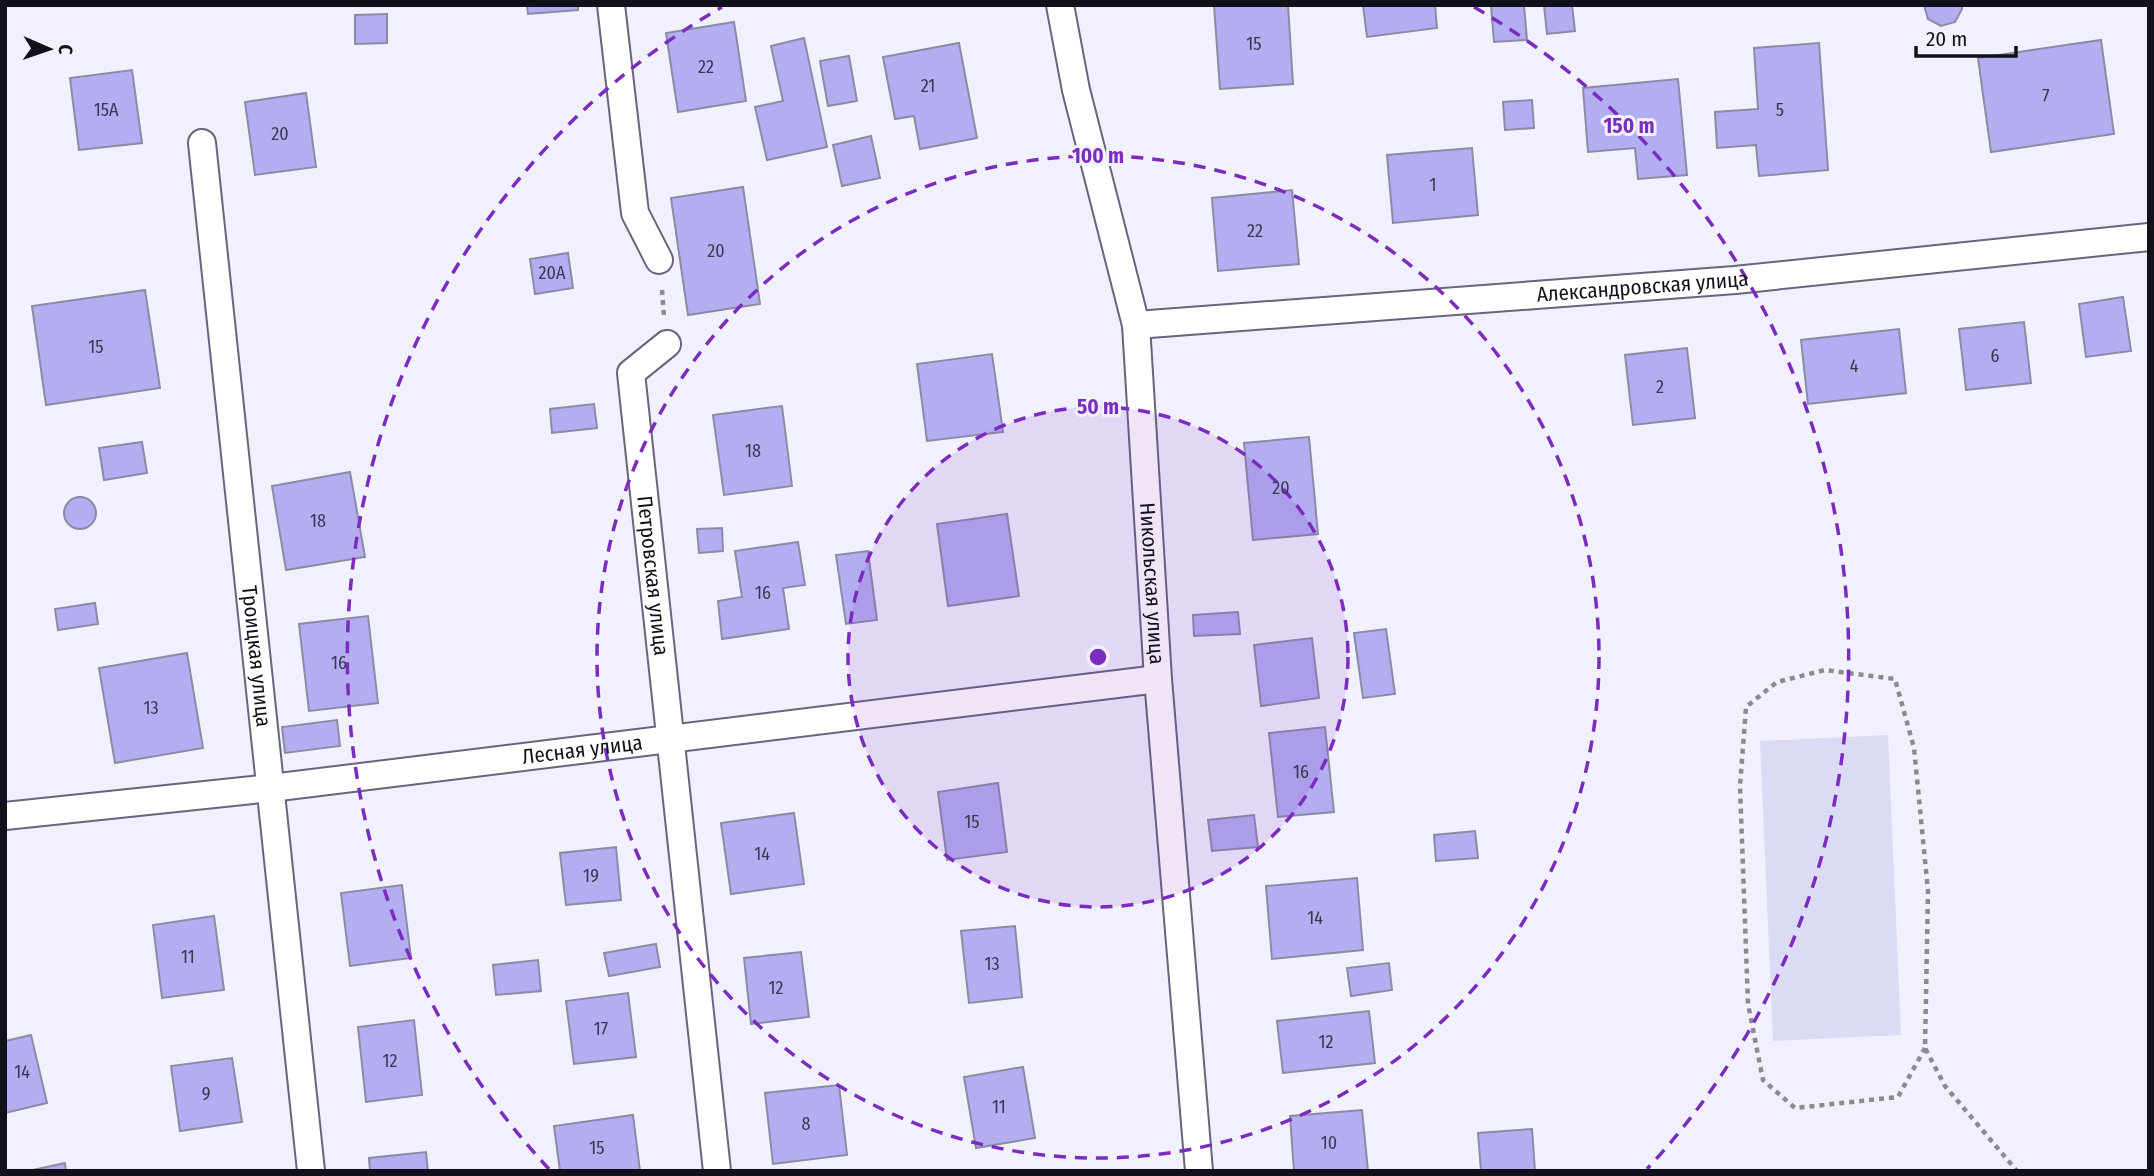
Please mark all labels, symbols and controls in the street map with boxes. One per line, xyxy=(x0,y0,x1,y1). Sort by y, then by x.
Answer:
north arrow xyxy=(14,14,84,84)
scale bar xyxy=(1916,14,2016,58)
text: 20 m xyxy=(1926,26,1967,52)
house number: 15 xyxy=(1246,33,1262,55)
text: С xyxy=(54,44,77,55)
house number: 22 xyxy=(698,56,714,78)
house number: 21 xyxy=(921,75,935,97)
house number: 7 xyxy=(2042,85,2050,107)
house number: 15А xyxy=(94,99,119,121)
house number: 5 xyxy=(1776,99,1784,121)
text: 150 m xyxy=(1603,113,1655,139)
house number: 20 xyxy=(271,123,289,145)
text: 100 m xyxy=(1072,143,1124,169)
house number: 1 xyxy=(1429,174,1437,196)
house number: 22 xyxy=(1247,220,1263,242)
house number: 20 xyxy=(707,240,725,262)
house number: 20А xyxy=(539,262,566,284)
street label: Александровская улица xyxy=(1536,266,1750,308)
house number: 15 xyxy=(88,336,104,358)
house number: 6 xyxy=(1991,345,2000,367)
house number: 4 xyxy=(1850,355,1859,377)
house number: 2 xyxy=(1656,376,1664,398)
text: 50 m xyxy=(1077,394,1119,420)
house number: 18 xyxy=(745,440,761,462)
house number: 20 xyxy=(1272,477,1290,499)
street label: Петровская улица xyxy=(631,494,674,657)
street label: Никольская улица xyxy=(1134,502,1170,665)
house number: 18 xyxy=(310,510,326,532)
house number: 16 xyxy=(755,582,771,604)
street label: Троицкая улица xyxy=(236,584,277,728)
centre of rings xyxy=(1086,645,1110,669)
house number: 16 xyxy=(331,652,347,674)
house number: 13 xyxy=(143,697,159,719)
street label: Лесная улица xyxy=(520,729,644,770)
house number: 16 xyxy=(1293,761,1309,783)
house number: 15 xyxy=(964,811,980,833)
house number: 14 xyxy=(754,843,770,865)
house number: 19 xyxy=(583,865,599,887)
house number: 14 xyxy=(1307,907,1323,929)
house number: 11 xyxy=(181,946,195,968)
house number: 13 xyxy=(984,953,1000,975)
house number: 12 xyxy=(769,977,784,999)
house number: 17 xyxy=(594,1018,608,1040)
house number: 12 xyxy=(1319,1031,1334,1053)
house number: 12 xyxy=(383,1050,398,1072)
house number: 14 xyxy=(14,1061,30,1083)
house number: 9 xyxy=(202,1083,210,1105)
house number: 11 xyxy=(992,1096,1006,1118)
house number: 8 xyxy=(802,1113,811,1135)
house number: 10 xyxy=(1321,1132,1337,1154)
house number: 15 xyxy=(589,1137,605,1159)

